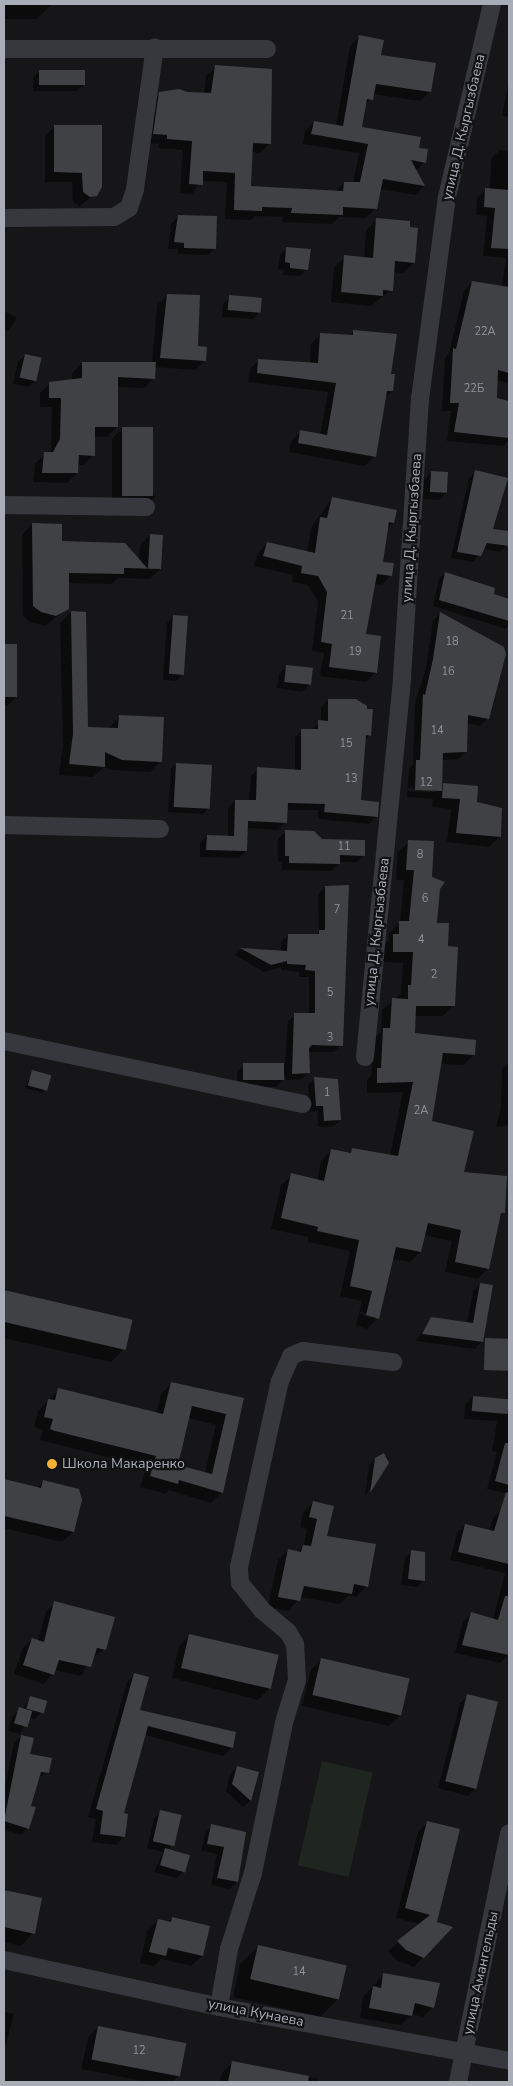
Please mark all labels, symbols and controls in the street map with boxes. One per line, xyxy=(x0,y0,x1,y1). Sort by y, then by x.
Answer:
street label: улица Д. Кыргызбаева xyxy=(439,52,489,202)
house number: 22А xyxy=(474,325,496,339)
house number: 22Б xyxy=(464,382,484,396)
street label: улица Д. Кыргызбаева xyxy=(398,453,426,603)
house number: 21 xyxy=(340,609,354,623)
house number: 18 xyxy=(445,635,459,649)
house number: 19 xyxy=(348,645,362,659)
house number: 16 xyxy=(441,665,455,679)
house number: 14 xyxy=(430,724,444,738)
house number: 15 xyxy=(339,737,353,751)
house number: 13 xyxy=(344,772,358,786)
house number: 12 xyxy=(419,776,433,790)
house number: 11 xyxy=(337,840,351,854)
house number: 8 xyxy=(417,848,423,862)
street label: улица Д. Кыргызбаева xyxy=(361,857,393,1007)
house number: 6 xyxy=(422,892,428,906)
house number: 7 xyxy=(334,903,340,917)
house number: 4 xyxy=(418,933,424,947)
house number: 2 xyxy=(431,968,437,982)
house number: 5 xyxy=(327,986,333,1000)
house number: 3 xyxy=(327,1031,333,1045)
house number: 1 xyxy=(324,1086,330,1100)
house number: 2А xyxy=(414,1104,428,1118)
place label: Школа Макаренко xyxy=(62,1456,185,1472)
marker: Школа Макаренко xyxy=(46,1458,58,1470)
street label: улица Амангельды xyxy=(460,1910,502,2036)
house number: 14 xyxy=(292,1965,306,1979)
street label: улица Кунаева xyxy=(207,1995,305,2031)
house number: 12 xyxy=(132,2044,146,2058)

